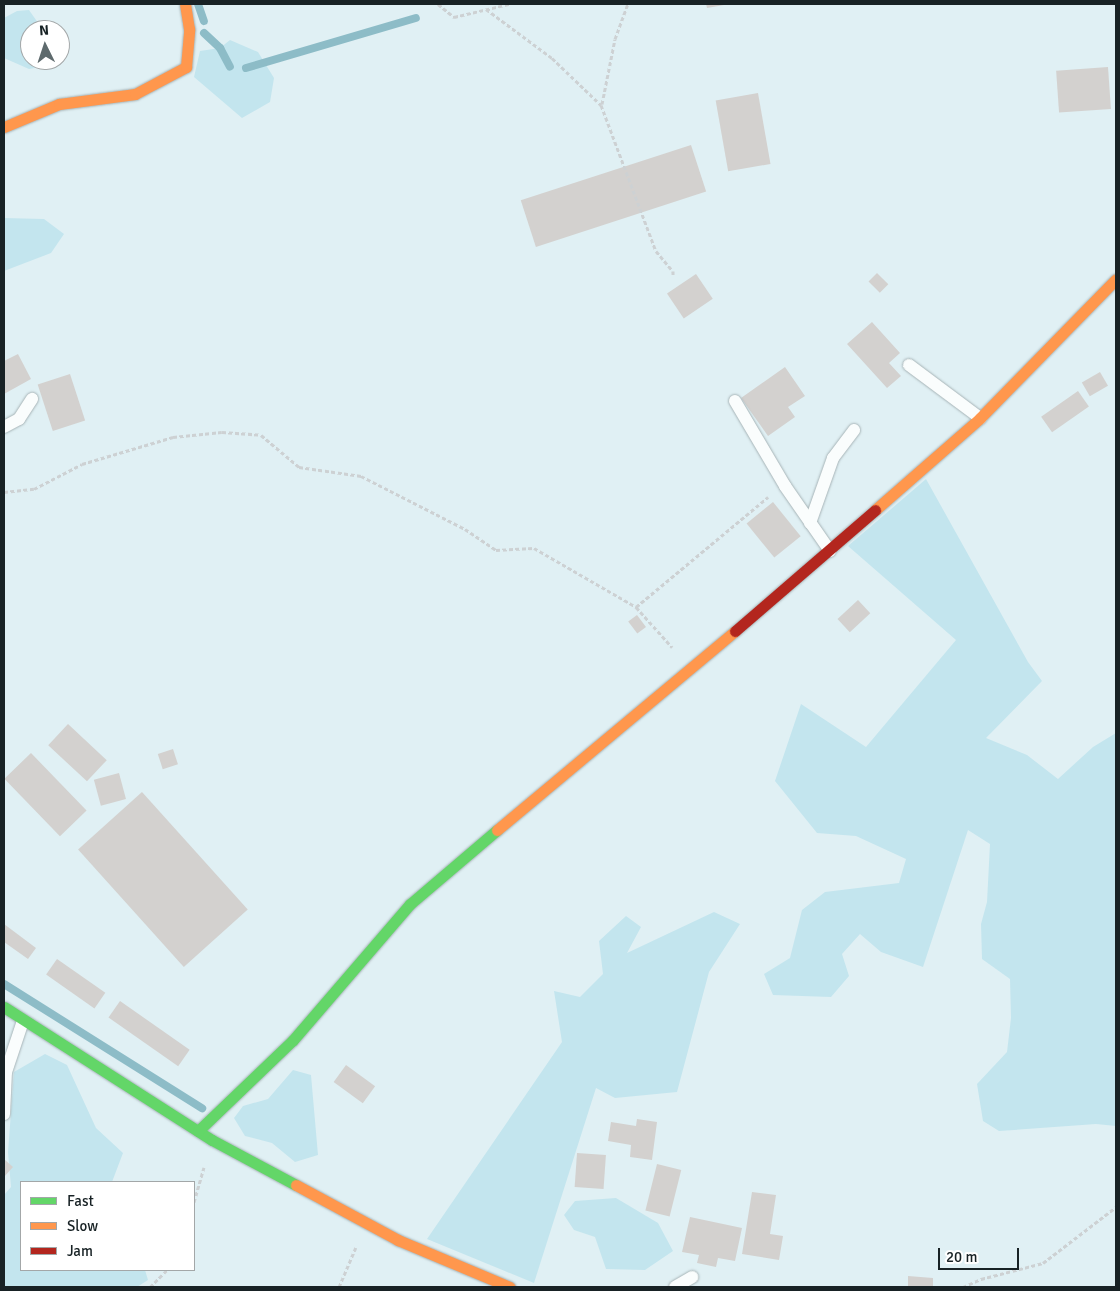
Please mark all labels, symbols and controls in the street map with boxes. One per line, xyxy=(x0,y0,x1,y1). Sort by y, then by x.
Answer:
north arrow xyxy=(20,20,70,70)
text: N xyxy=(39,22,49,39)
legend xyxy=(20,1181,195,1271)
text: Fast xyxy=(67,1192,94,1210)
text: Slow xyxy=(67,1217,98,1235)
scale bar xyxy=(940,1238,1021,1270)
text: Jam xyxy=(67,1242,93,1260)
text: 20 m xyxy=(946,1248,977,1266)

